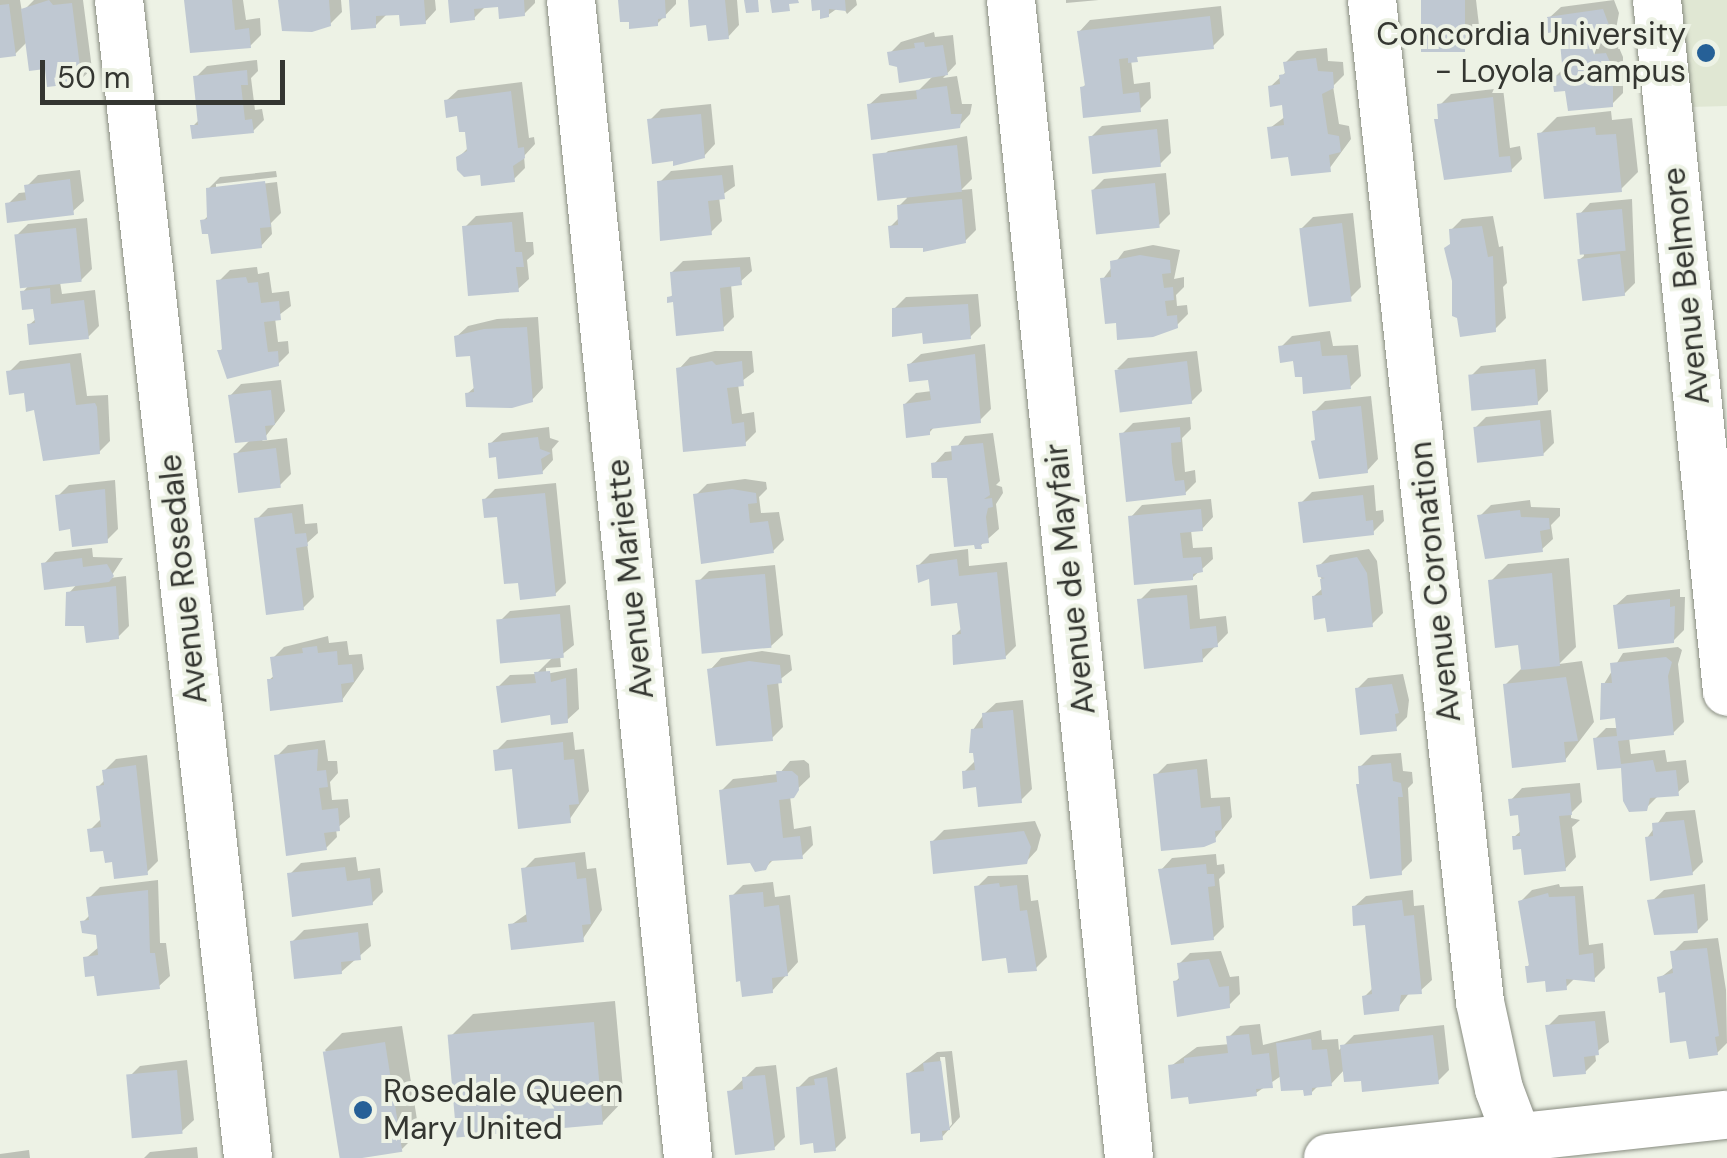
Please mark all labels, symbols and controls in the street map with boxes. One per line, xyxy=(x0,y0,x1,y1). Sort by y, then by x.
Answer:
place label: Concordia University - Loyola Campus xyxy=(1376,16,1686,91)
scale bar xyxy=(45,40,290,102)
marker: Concordia University - Loyola Campus xyxy=(1695,42,1717,64)
text: 50 m xyxy=(57,58,131,97)
street label: Avenue Belmore xyxy=(1654,165,1718,407)
street label: Avenue Coronation xyxy=(1401,440,1469,724)
street label: Avenue de Mayfair xyxy=(1037,441,1103,717)
street label: Avenue Rosedale xyxy=(151,452,215,706)
street label: Avenue Mariette xyxy=(598,457,662,701)
place label: Rosedale Queen Mary United xyxy=(383,1073,623,1148)
marker: Rosedale Queen Mary United xyxy=(352,1099,374,1121)

